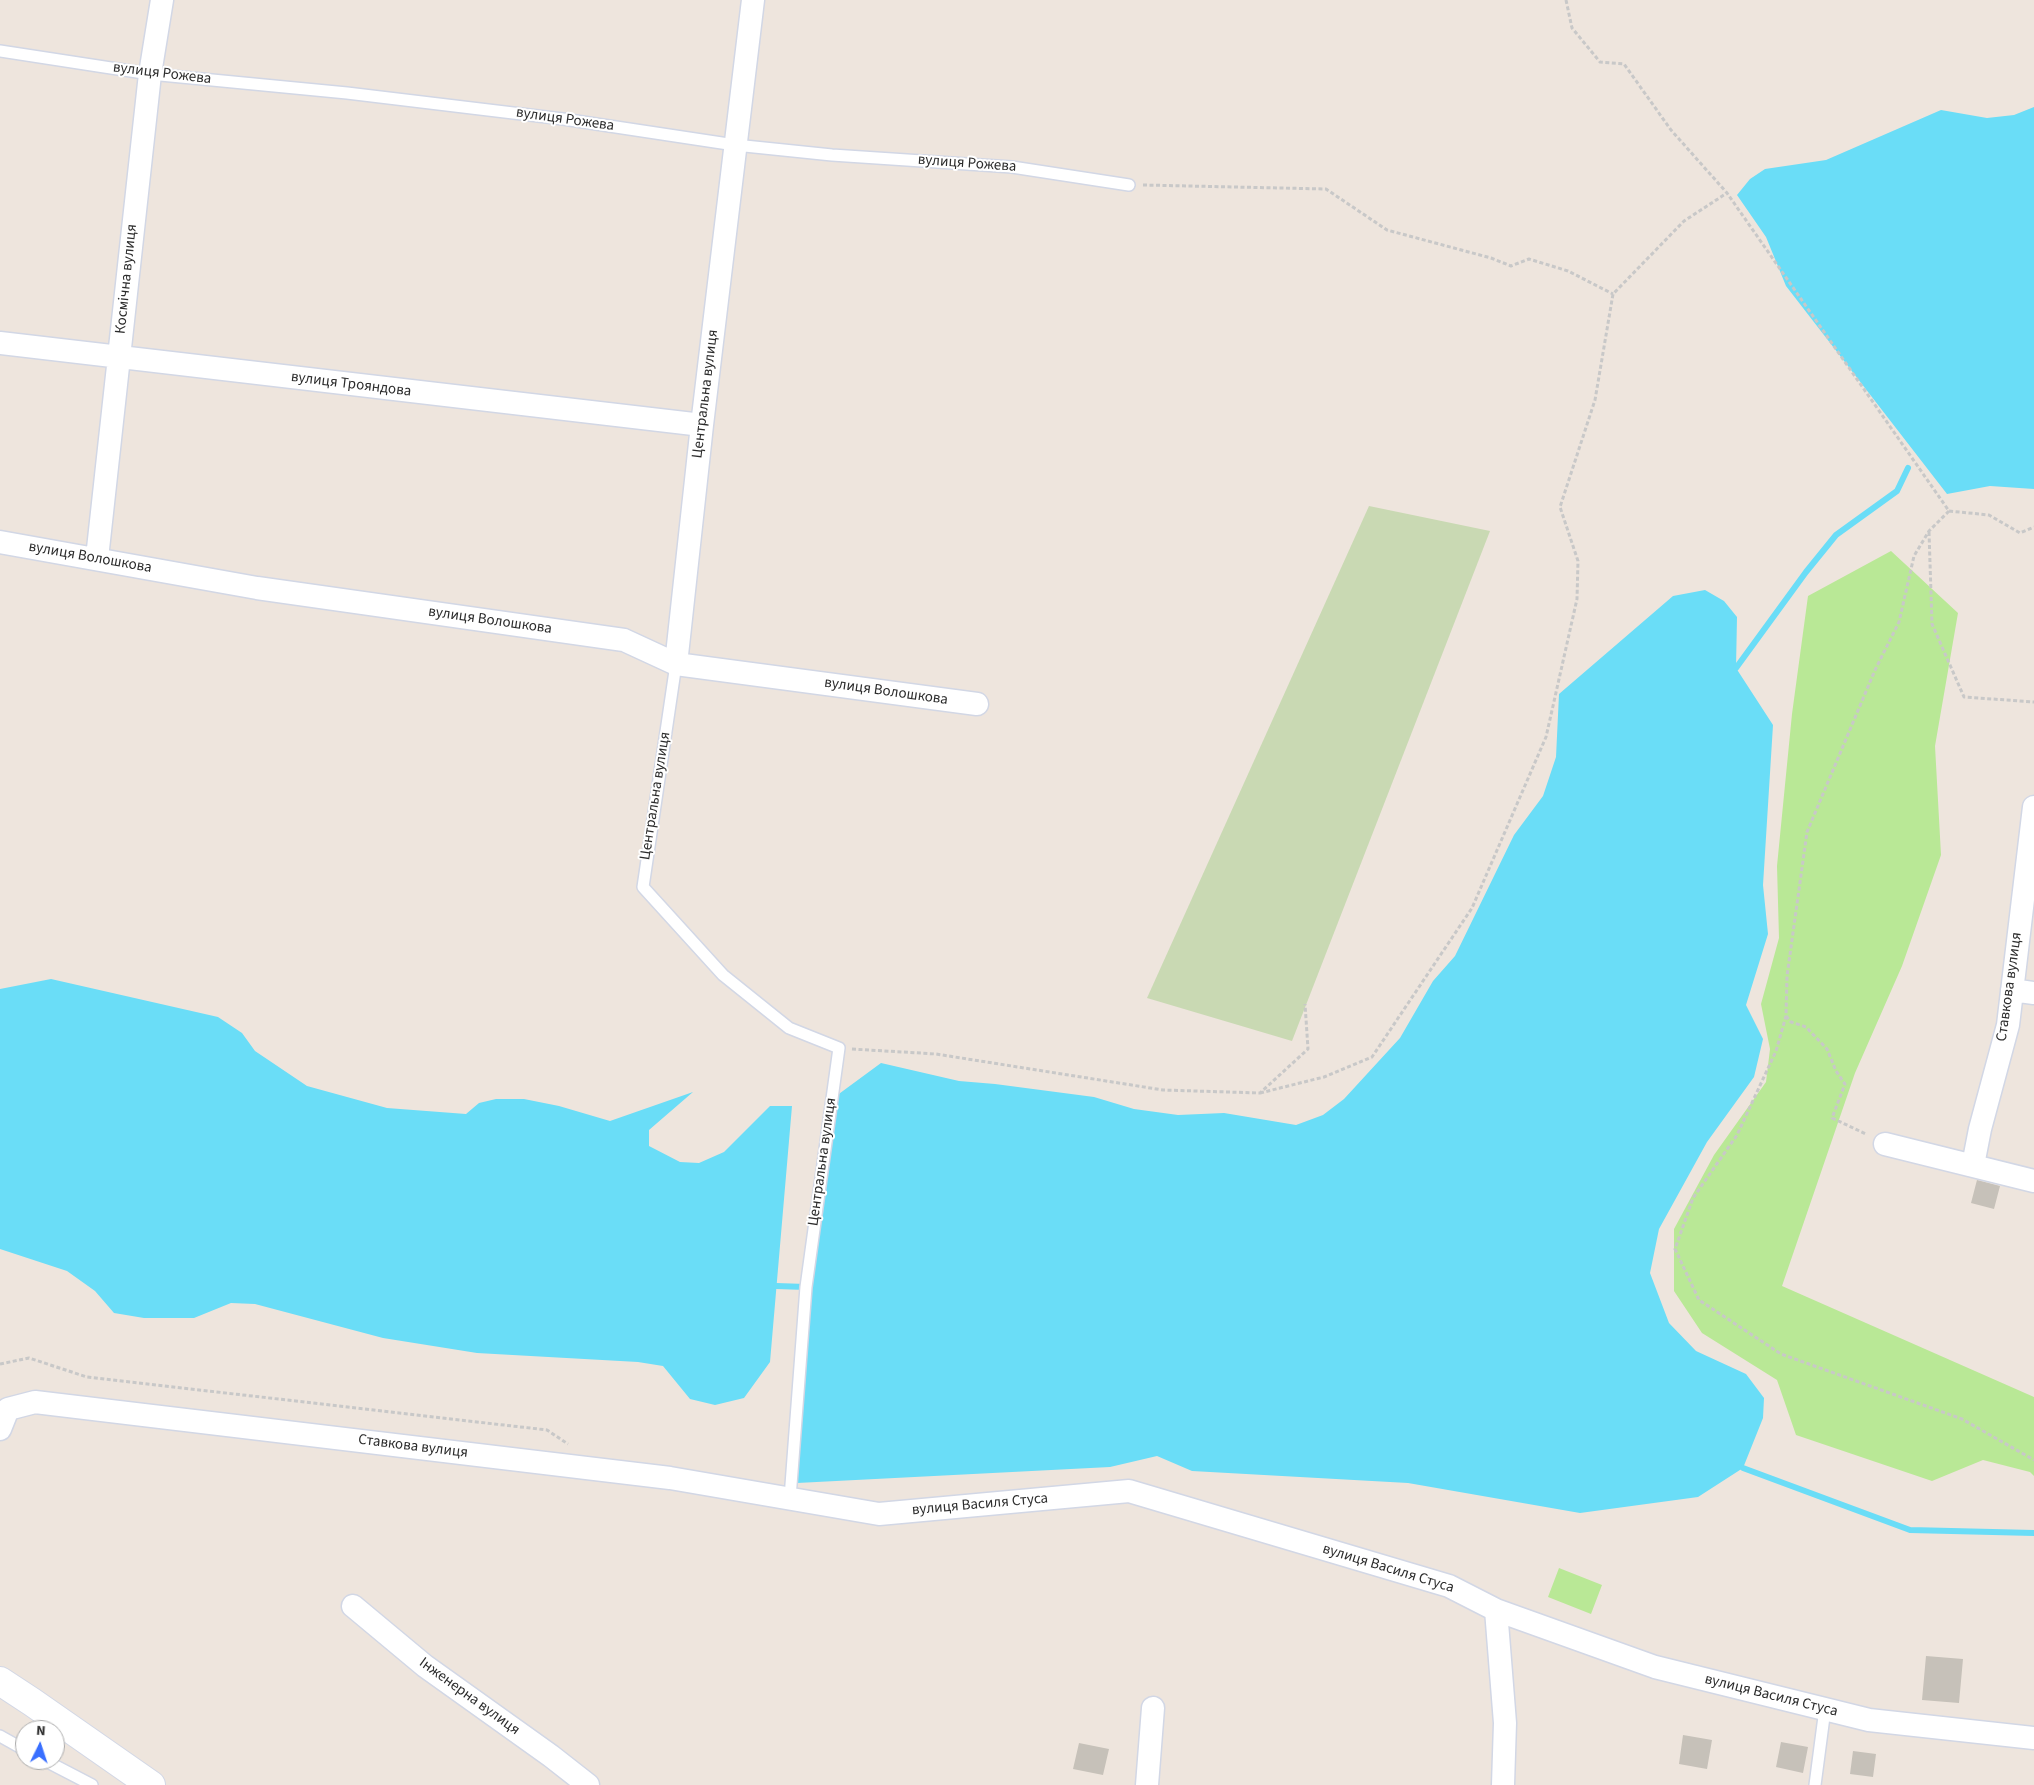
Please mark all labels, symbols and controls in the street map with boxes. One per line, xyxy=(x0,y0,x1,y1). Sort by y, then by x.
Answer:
street label: вулиця Рожева xyxy=(112,59,212,89)
street label: вулиця Рожева xyxy=(515,104,615,136)
street label: вулиця Рожева xyxy=(917,152,1017,176)
street label: Космічна вулиця xyxy=(112,223,142,335)
street label: Центральна вулиця xyxy=(689,329,723,459)
street label: вулиця Трояндова xyxy=(290,369,412,401)
street label: вулиця Волошкова xyxy=(27,538,153,578)
street label: вулиця Волошкова xyxy=(427,603,553,639)
street label: вулиця Волошкова xyxy=(823,674,949,710)
street label: Центральна вулиця xyxy=(637,731,675,861)
street label: Ставкова вулиця xyxy=(1993,931,2027,1043)
street label: Центральна вулиця xyxy=(805,1097,841,1227)
street label: Ставкова вулиця xyxy=(357,1431,469,1463)
street label: вулиця Василя Стуса xyxy=(911,1490,1049,1520)
street label: вулиця Василя Стуса xyxy=(1320,1540,1456,1598)
street label: Інженерна вулиця xyxy=(415,1654,523,1740)
street label: вулиця Василя Стуса xyxy=(1703,1671,1839,1721)
north arrow xyxy=(15,1720,65,1770)
text: N xyxy=(36,1721,46,1741)

